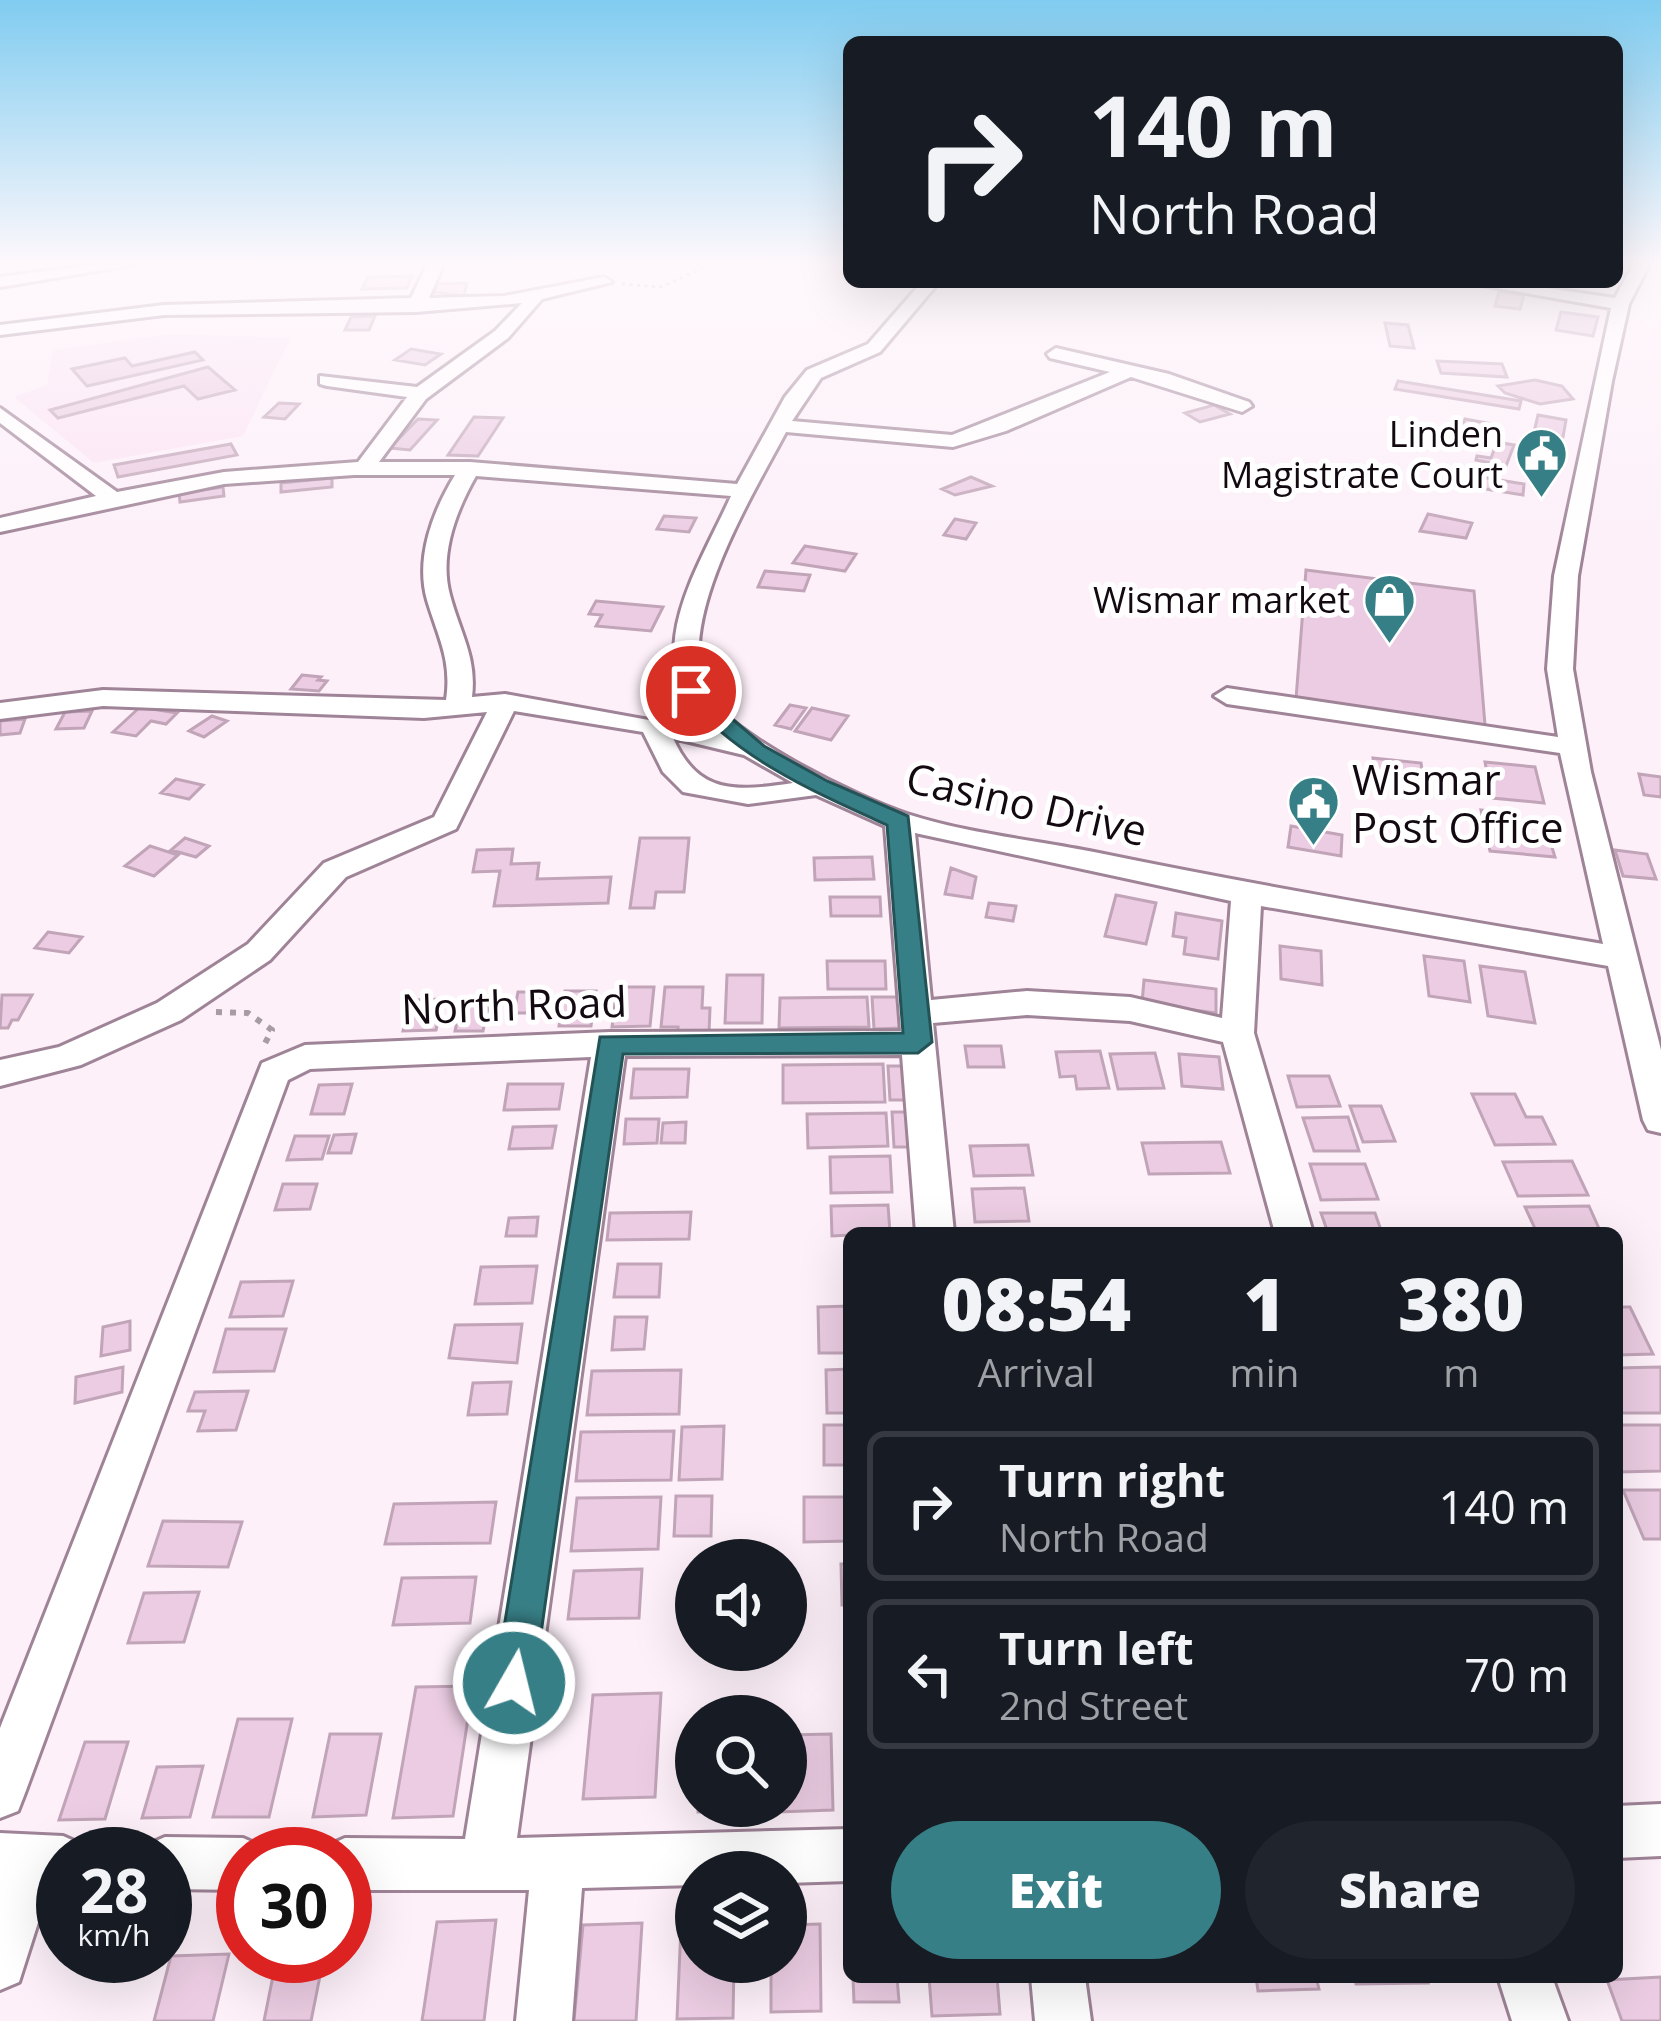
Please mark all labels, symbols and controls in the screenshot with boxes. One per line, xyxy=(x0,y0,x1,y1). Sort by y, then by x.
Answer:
text: 140 m xyxy=(1089,67,1337,182)
icon: right xyxy=(891,84,1047,240)
text: North Road xyxy=(1089,176,1379,250)
place label: Linden Magistrate Court xyxy=(1221,409,1503,499)
public building icon: Linden Magistrate Court xyxy=(1514,426,1570,500)
shop icon: Wismar market xyxy=(1361,571,1417,645)
place label: Wismar market xyxy=(1093,575,1350,624)
pin xyxy=(640,640,742,742)
icon: arrive xyxy=(658,658,724,724)
street label: Casino Drive xyxy=(901,748,1153,858)
place label: Wismar Post Office xyxy=(1352,750,1564,855)
public building icon: Wismar Post Office xyxy=(1285,774,1341,848)
street label: North Road xyxy=(400,972,628,1036)
text: 08:54 xyxy=(942,1254,1131,1352)
text: 1 xyxy=(1243,1254,1286,1352)
text: 380 xyxy=(1398,1254,1525,1352)
text: Arrival xyxy=(978,1345,1095,1398)
text: min xyxy=(1230,1345,1299,1398)
text: m xyxy=(1443,1345,1479,1398)
text: Turn right xyxy=(999,1449,1225,1510)
icon: right xyxy=(897,1473,963,1539)
text: 140 m xyxy=(1438,1476,1569,1537)
text: North Road xyxy=(999,1510,1209,1563)
map controls xyxy=(675,1539,807,1983)
button: sound xyxy=(675,1539,807,1671)
text: Turn left xyxy=(999,1617,1194,1678)
position arrow xyxy=(451,1620,577,1746)
icon: left xyxy=(897,1641,963,1707)
text: 70 m xyxy=(1464,1644,1569,1705)
text: 2nd Street xyxy=(999,1678,1188,1731)
button: search xyxy=(675,1695,807,1827)
button: Exit xyxy=(891,1821,1221,1959)
button: Share xyxy=(1245,1821,1575,1959)
speed limit sign: 30 xyxy=(216,1827,372,1983)
text: 28 xyxy=(80,1849,148,1931)
button: layers xyxy=(675,1851,807,1983)
text: km/h xyxy=(78,1914,150,1955)

